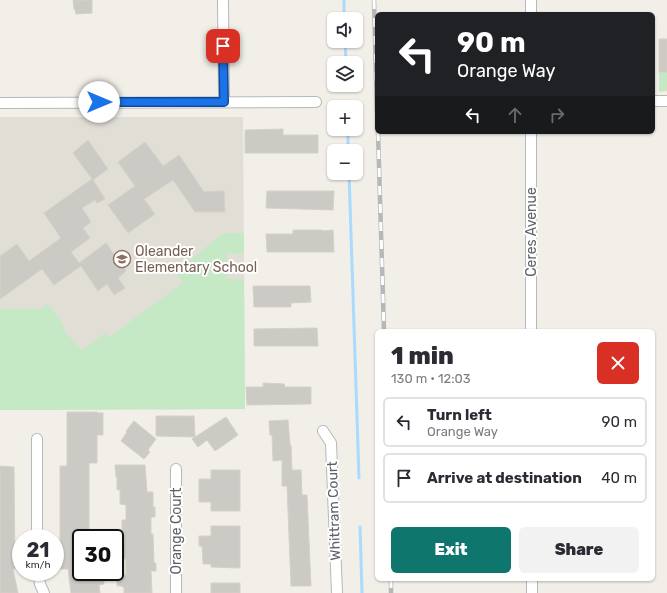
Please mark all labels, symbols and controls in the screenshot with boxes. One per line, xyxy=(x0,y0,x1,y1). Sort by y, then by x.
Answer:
map controls xyxy=(327,12,363,180)
button: sound xyxy=(327,12,363,48)
text: 90 m xyxy=(457,26,526,59)
icon: left xyxy=(391,28,443,80)
pin xyxy=(206,29,240,63)
icon: arrive xyxy=(212,35,234,57)
button: layers xyxy=(327,56,363,92)
text: Orange Way xyxy=(457,60,555,82)
position arrow xyxy=(78,81,120,123)
button: + xyxy=(327,100,363,136)
icon: left xyxy=(462,104,484,126)
icon: ahead xyxy=(504,104,526,126)
icon: right xyxy=(546,104,568,126)
button: − xyxy=(327,144,363,180)
street label: Ceres Avenue xyxy=(523,187,540,277)
place label: Oleander Elementary School xyxy=(135,243,257,276)
school or university icon: Oleander Elementary School xyxy=(112,249,132,269)
text: 1 min xyxy=(391,342,454,370)
button: close xyxy=(597,342,639,384)
text: 130 m · 12:03 xyxy=(391,371,471,386)
text: Turn left xyxy=(427,406,492,424)
icon: left xyxy=(393,411,415,433)
text: 90 m xyxy=(602,413,637,431)
text: Orange Way xyxy=(427,424,498,439)
street label: Whittram Court xyxy=(324,460,344,561)
icon: arrive xyxy=(393,467,415,489)
text: Arrive at destination xyxy=(427,469,582,487)
text: 40 m xyxy=(601,469,637,487)
street label: Orange Court xyxy=(168,487,185,575)
button: Exit xyxy=(391,527,511,573)
button: Share xyxy=(519,527,639,573)
speed limit sign: 30 xyxy=(72,529,124,581)
text: 21 xyxy=(27,538,49,562)
text: km/h xyxy=(26,559,50,571)

